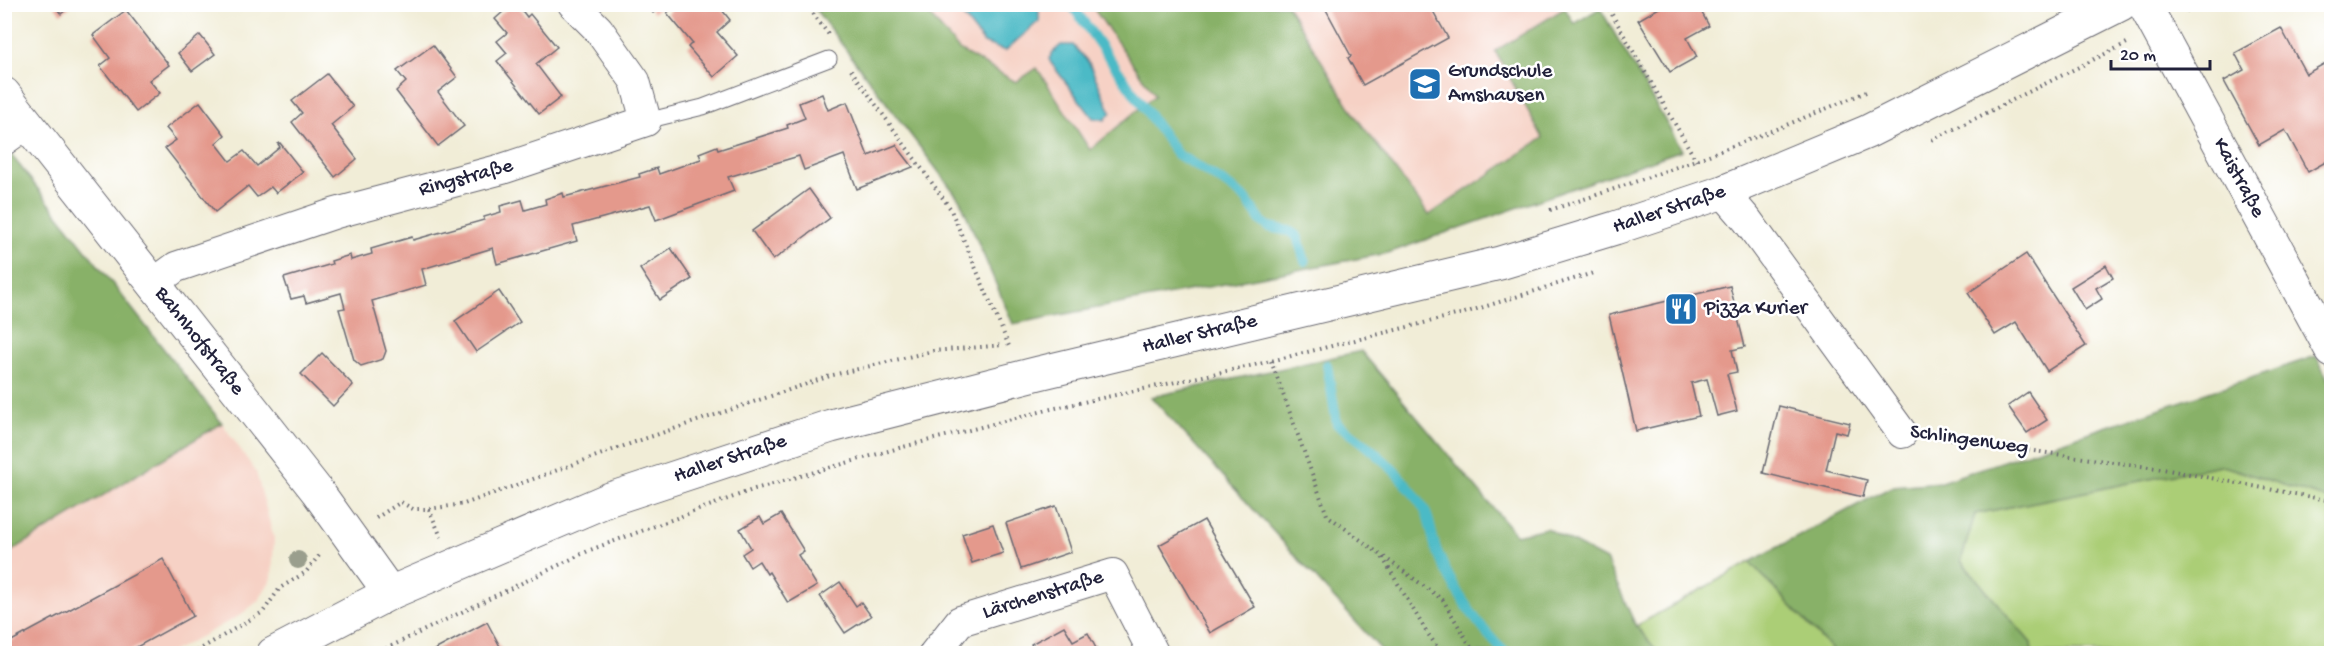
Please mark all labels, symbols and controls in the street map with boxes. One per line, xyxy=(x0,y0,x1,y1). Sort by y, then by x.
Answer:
scale bar xyxy=(2111,33,2210,71)
text: 20 m xyxy=(2120,46,2156,67)
place label: Grundschule Amshausen xyxy=(1448,60,1553,109)
school or university icon: Grundschule Amshausen xyxy=(1407,66,1443,102)
street label: Kaistraße xyxy=(2207,134,2271,223)
street label: Ringstraße xyxy=(416,153,518,203)
street label: Haller Straße xyxy=(1610,179,1730,240)
street label: Bahnhofstraße xyxy=(148,281,250,402)
restaurant icon: Pizza Kurier xyxy=(1663,291,1699,327)
place label: Pizza Kurier xyxy=(1703,297,1809,322)
street label: Haller Straße xyxy=(1140,309,1261,360)
street label: Schlingenweg xyxy=(1908,420,2030,462)
street label: Haller Straße xyxy=(671,429,791,489)
street label: Lärchenstraße xyxy=(980,565,1108,626)

